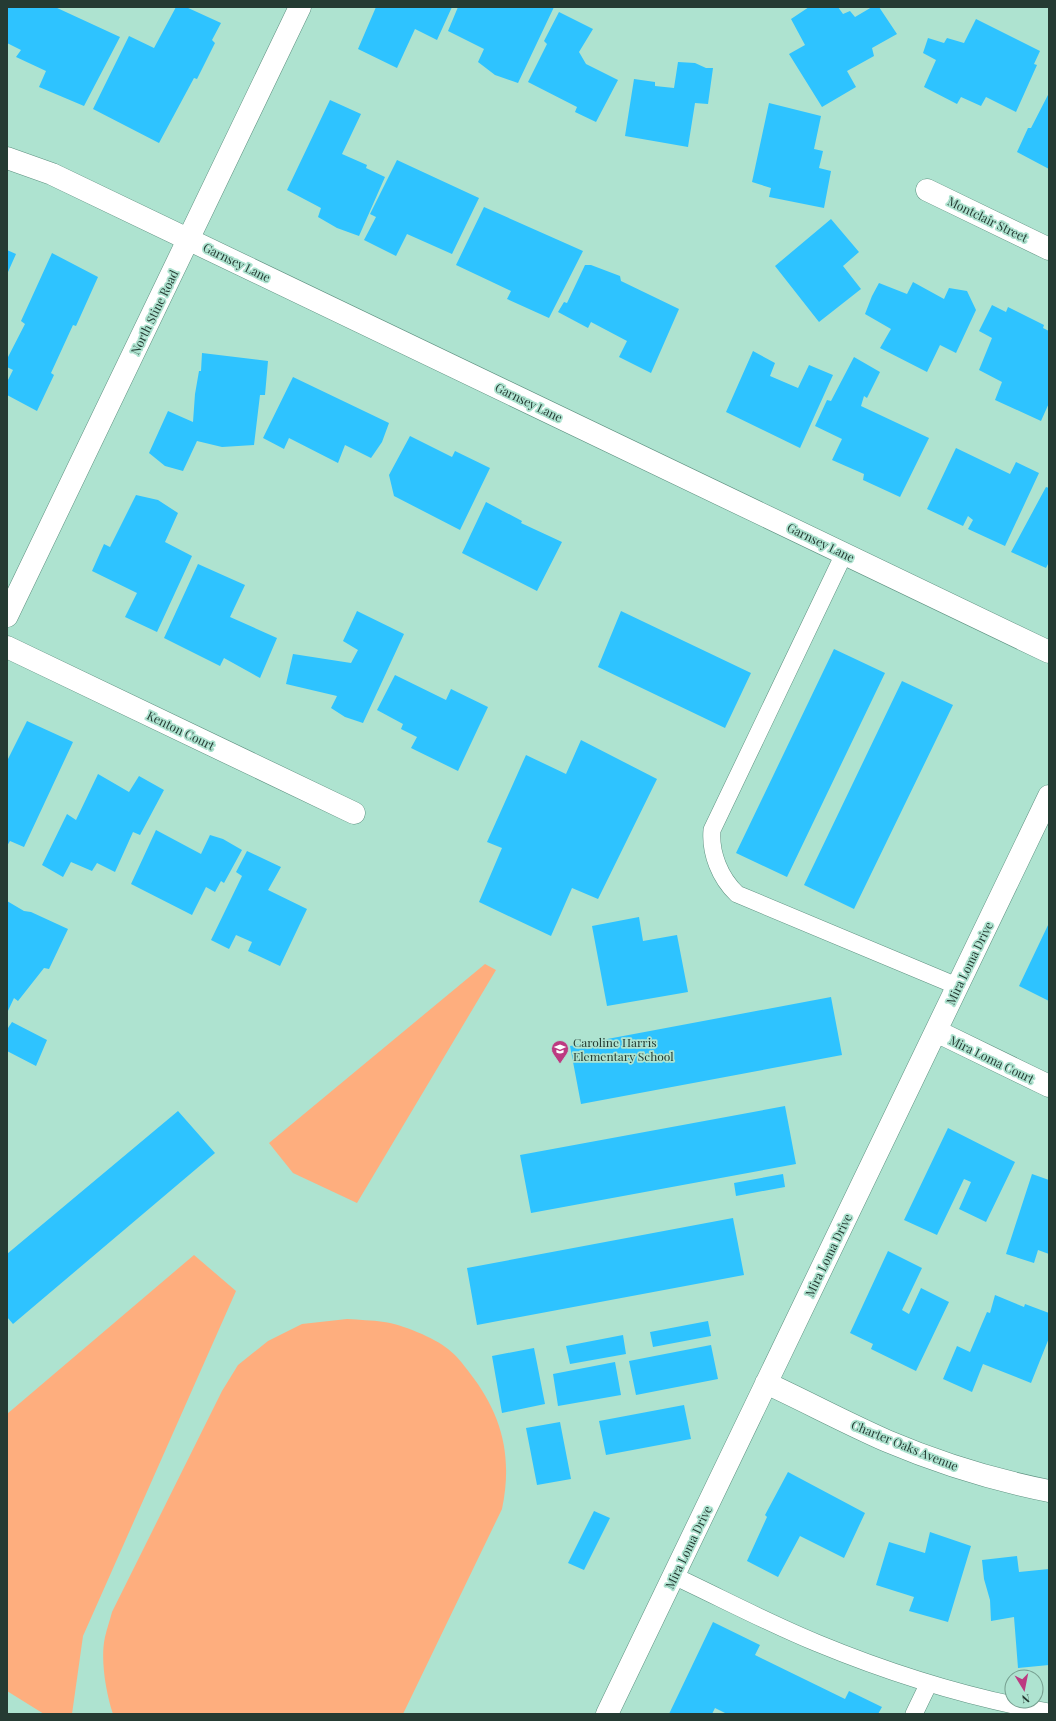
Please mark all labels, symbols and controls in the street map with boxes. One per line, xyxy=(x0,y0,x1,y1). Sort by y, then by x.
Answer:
street label: Montclair Street xyxy=(945,193,1031,246)
street label: Garnsey Lane xyxy=(201,239,273,285)
street label: North Stine Road xyxy=(127,267,181,357)
street label: Garnsey Lane xyxy=(493,379,565,425)
street label: Garnsey Lane xyxy=(785,519,857,565)
street label: Kenton Court xyxy=(144,707,218,754)
street label: Mira Loma Drive xyxy=(942,919,996,1007)
street label: Mira Loma Court xyxy=(947,1032,1038,1087)
place label: Caroline Harris Elementary School xyxy=(573,1034,674,1064)
school or university icon: Caroline Harris Elementary School xyxy=(550,1039,570,1064)
street label: Mira Loma Drive xyxy=(801,1211,855,1299)
street label: Charter Oaks Avenue xyxy=(849,1416,961,1474)
street label: Mira Loma Drive xyxy=(661,1503,715,1591)
north arrow xyxy=(1004,1669,1044,1709)
text: N xyxy=(1021,1691,1031,1707)

